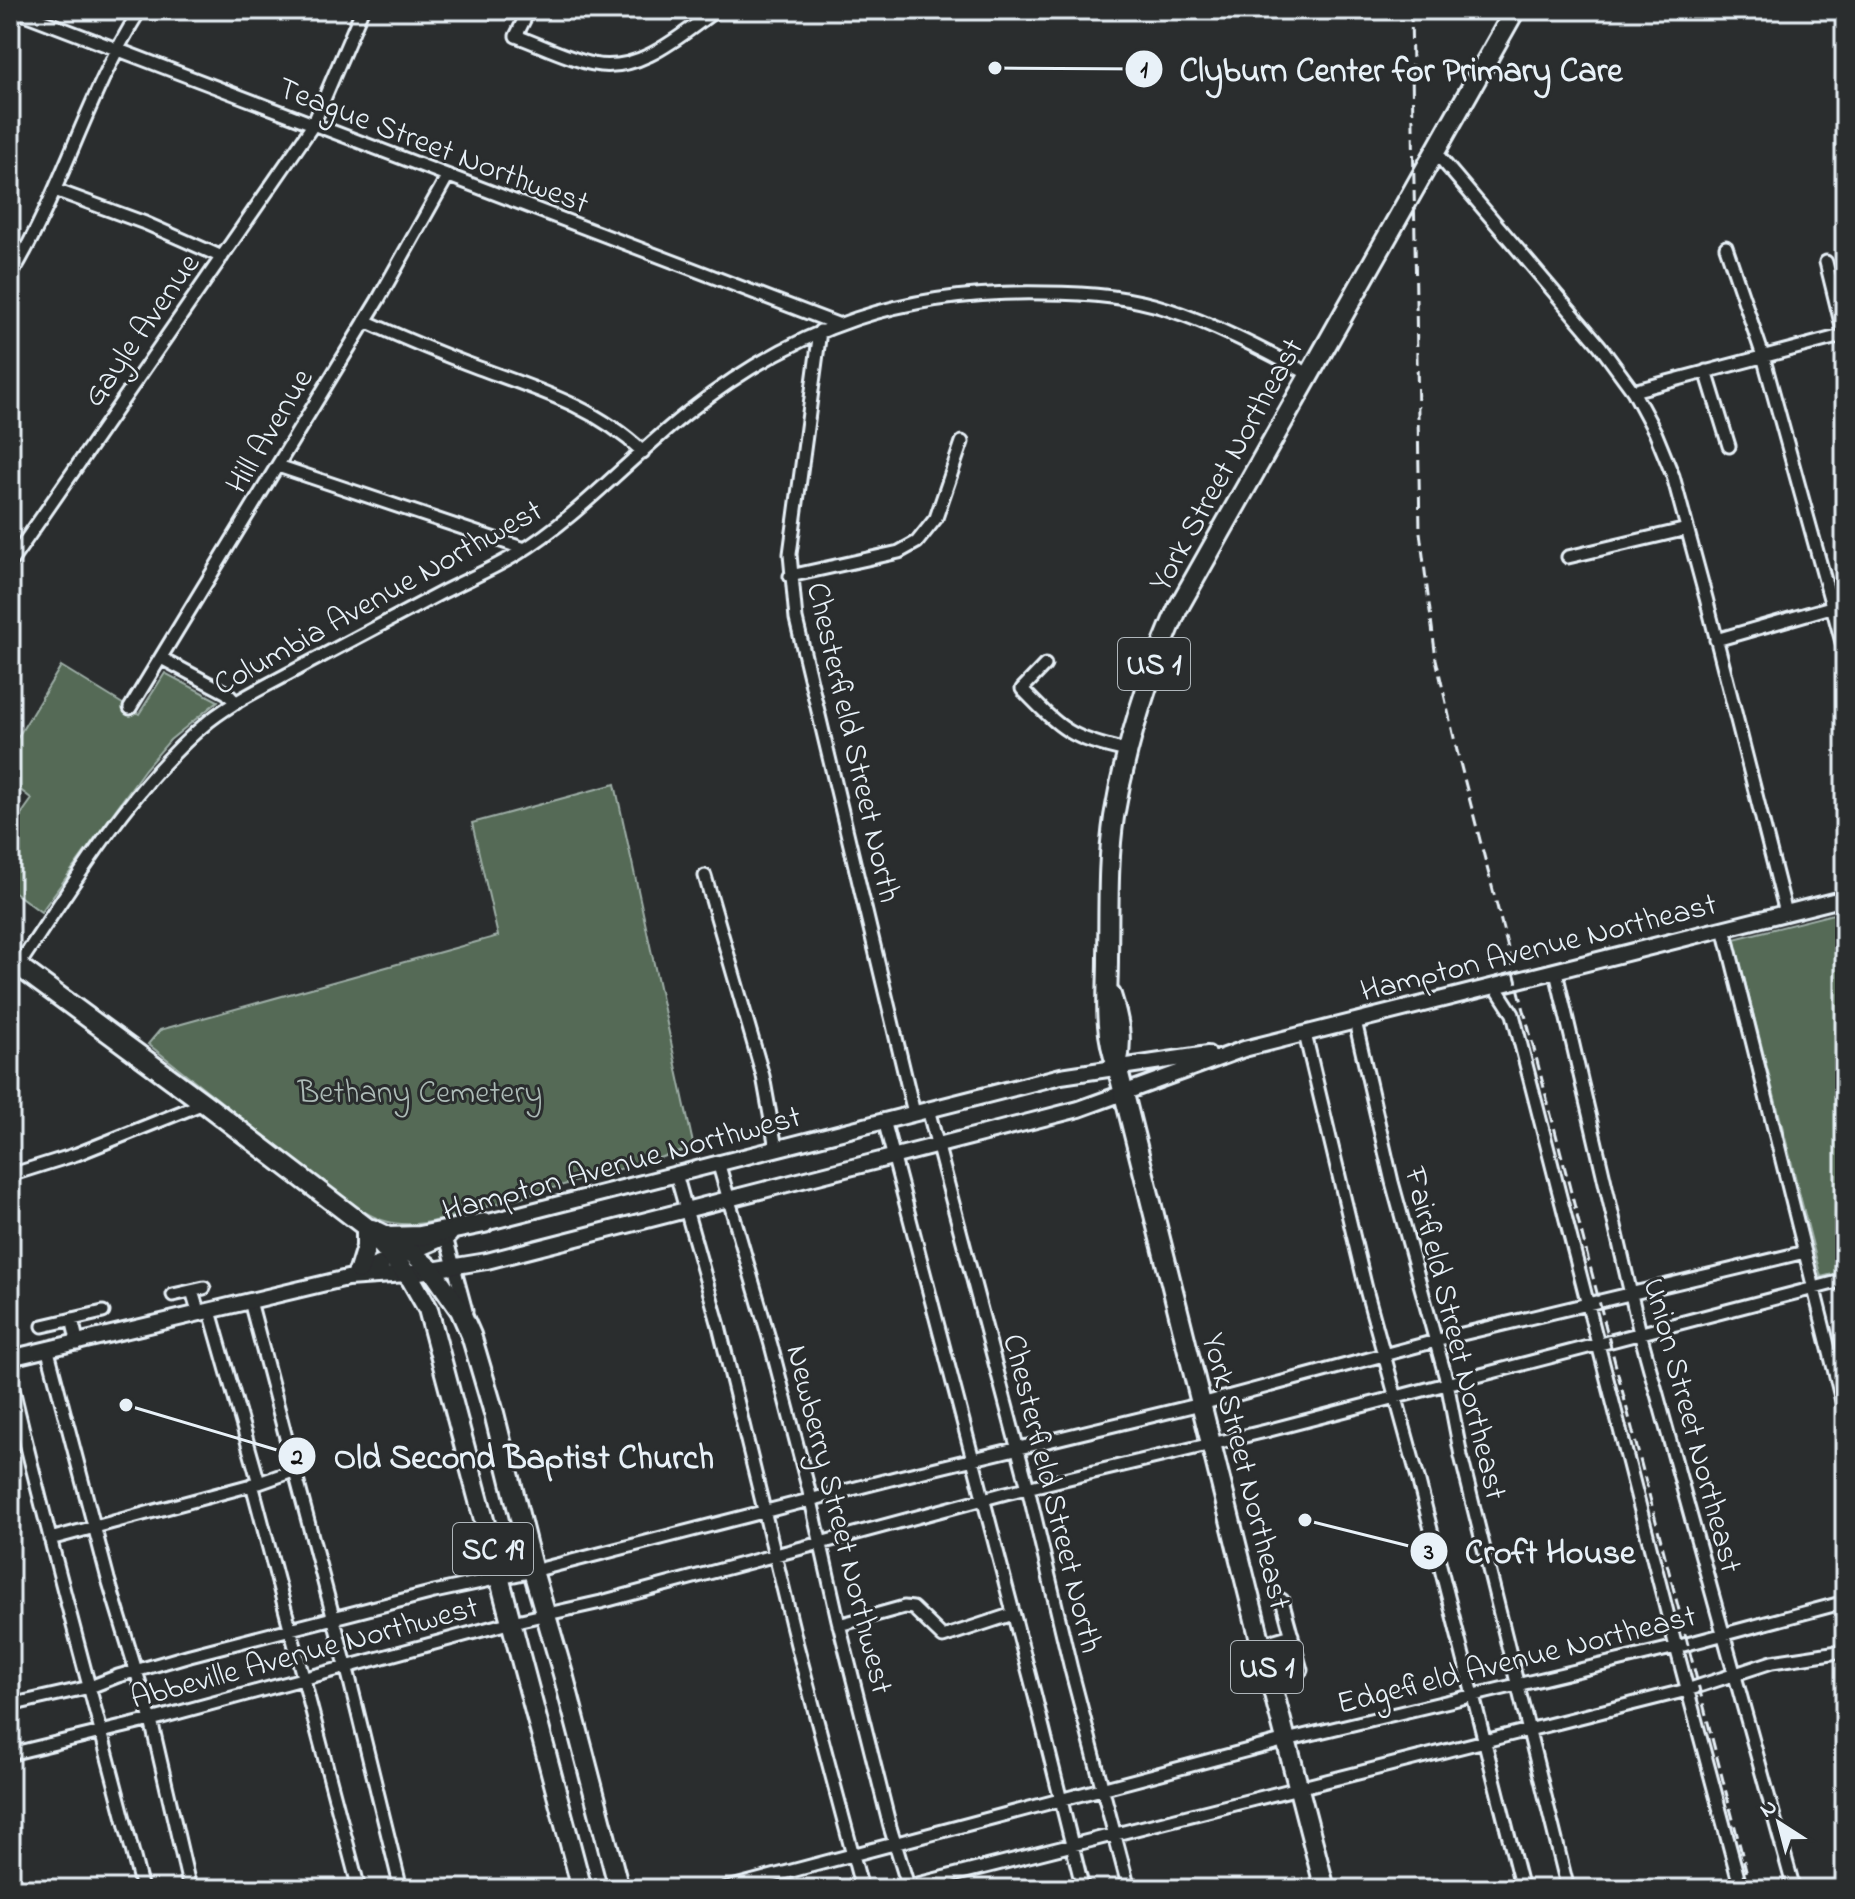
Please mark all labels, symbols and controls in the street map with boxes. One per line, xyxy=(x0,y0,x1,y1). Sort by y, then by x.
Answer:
callout: Clyburn Center for Primary Care xyxy=(1124,40,1639,98)
text: Clyburn Center for Primary Care xyxy=(1180,48,1623,99)
text: 1 xyxy=(1140,54,1148,89)
street label: Teague Street Northwest xyxy=(270,66,595,228)
street label: Gayle Avenue xyxy=(72,244,214,418)
street label: York Street Northeast xyxy=(1139,330,1318,601)
street label: Hill Avenue xyxy=(215,360,327,503)
street label: Columbia Avenue Northwest xyxy=(206,489,552,709)
street label: Chesterfield Street North xyxy=(792,578,911,908)
road number: US 1 xyxy=(1118,638,1190,690)
street label: Hampton Avenue Northeast xyxy=(1356,882,1722,1016)
park label: Bethany Cemetery xyxy=(297,1071,542,1118)
street label: Hampton Avenue Northwest xyxy=(437,1095,807,1236)
street label: Fairfield Street Northeast xyxy=(1389,1162,1518,1505)
street label: Union Street Northeast xyxy=(1629,1273,1753,1579)
street label: Chesterfield Street North xyxy=(988,1329,1113,1658)
street label: York Street Northeast xyxy=(1187,1329,1302,1615)
street label: Newberry Street Northwest xyxy=(771,1340,904,1700)
callout: Old Second Baptist Church xyxy=(277,1427,730,1485)
text: Old Second Baptist Church xyxy=(334,1435,714,1485)
text: 2 xyxy=(290,1441,303,1476)
callout: Croft House xyxy=(1409,1522,1652,1580)
road number: SC 19 xyxy=(453,1523,533,1575)
text: Croft House xyxy=(1465,1530,1636,1580)
text: 3 xyxy=(1423,1536,1434,1571)
street label: Abbeville Avenue Northwest xyxy=(126,1585,484,1723)
street label: Edgefield Avenue Northeast xyxy=(1332,1594,1702,1729)
road number: US 1 xyxy=(1231,1641,1303,1693)
north arrow xyxy=(1739,1783,1819,1863)
text: N xyxy=(1754,1792,1784,1827)

